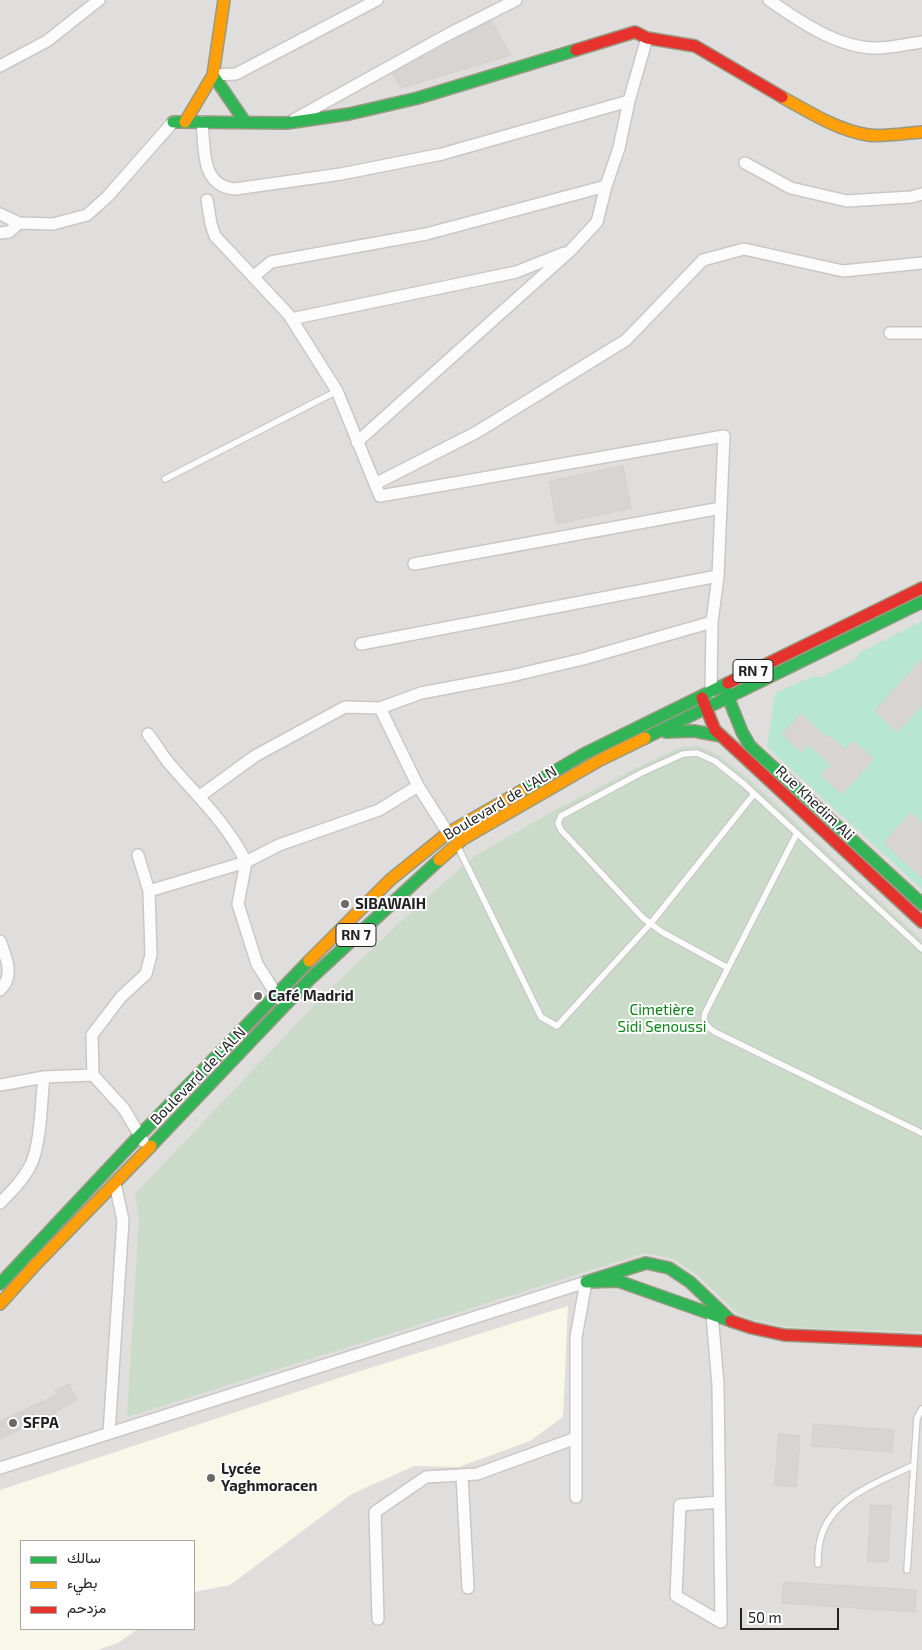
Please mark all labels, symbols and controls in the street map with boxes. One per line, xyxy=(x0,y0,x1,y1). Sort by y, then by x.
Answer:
road number: RN 7 xyxy=(733,659,773,682)
street label: Boulevard de L'ALN xyxy=(440,762,560,844)
street label: Rue Khedim Ali xyxy=(772,762,858,844)
place label: SIBAWAIH xyxy=(355,895,426,913)
marker: SIBAWAIH xyxy=(339,898,351,910)
road number: RN 7 xyxy=(336,924,376,946)
place label: Café Madrid xyxy=(268,987,354,1005)
marker: Café Madrid xyxy=(252,990,264,1002)
park label: Cimetière Sidi Senoussi xyxy=(617,1001,707,1036)
street label: Boulevard de L'ALN xyxy=(147,1023,249,1129)
place label: SFPA xyxy=(23,1414,59,1432)
marker: SFPA xyxy=(7,1417,19,1429)
place label: Lycée Yaghmoracen xyxy=(221,1460,318,1495)
marker: Lycée Yaghmoracen xyxy=(205,1472,217,1484)
legend xyxy=(20,1540,195,1630)
text: سالك xyxy=(67,1548,101,1566)
text: بطيء xyxy=(67,1573,97,1591)
text: مزدحم xyxy=(67,1598,106,1616)
scale bar xyxy=(742,1598,841,1630)
text: 50 m xyxy=(748,1608,782,1626)

